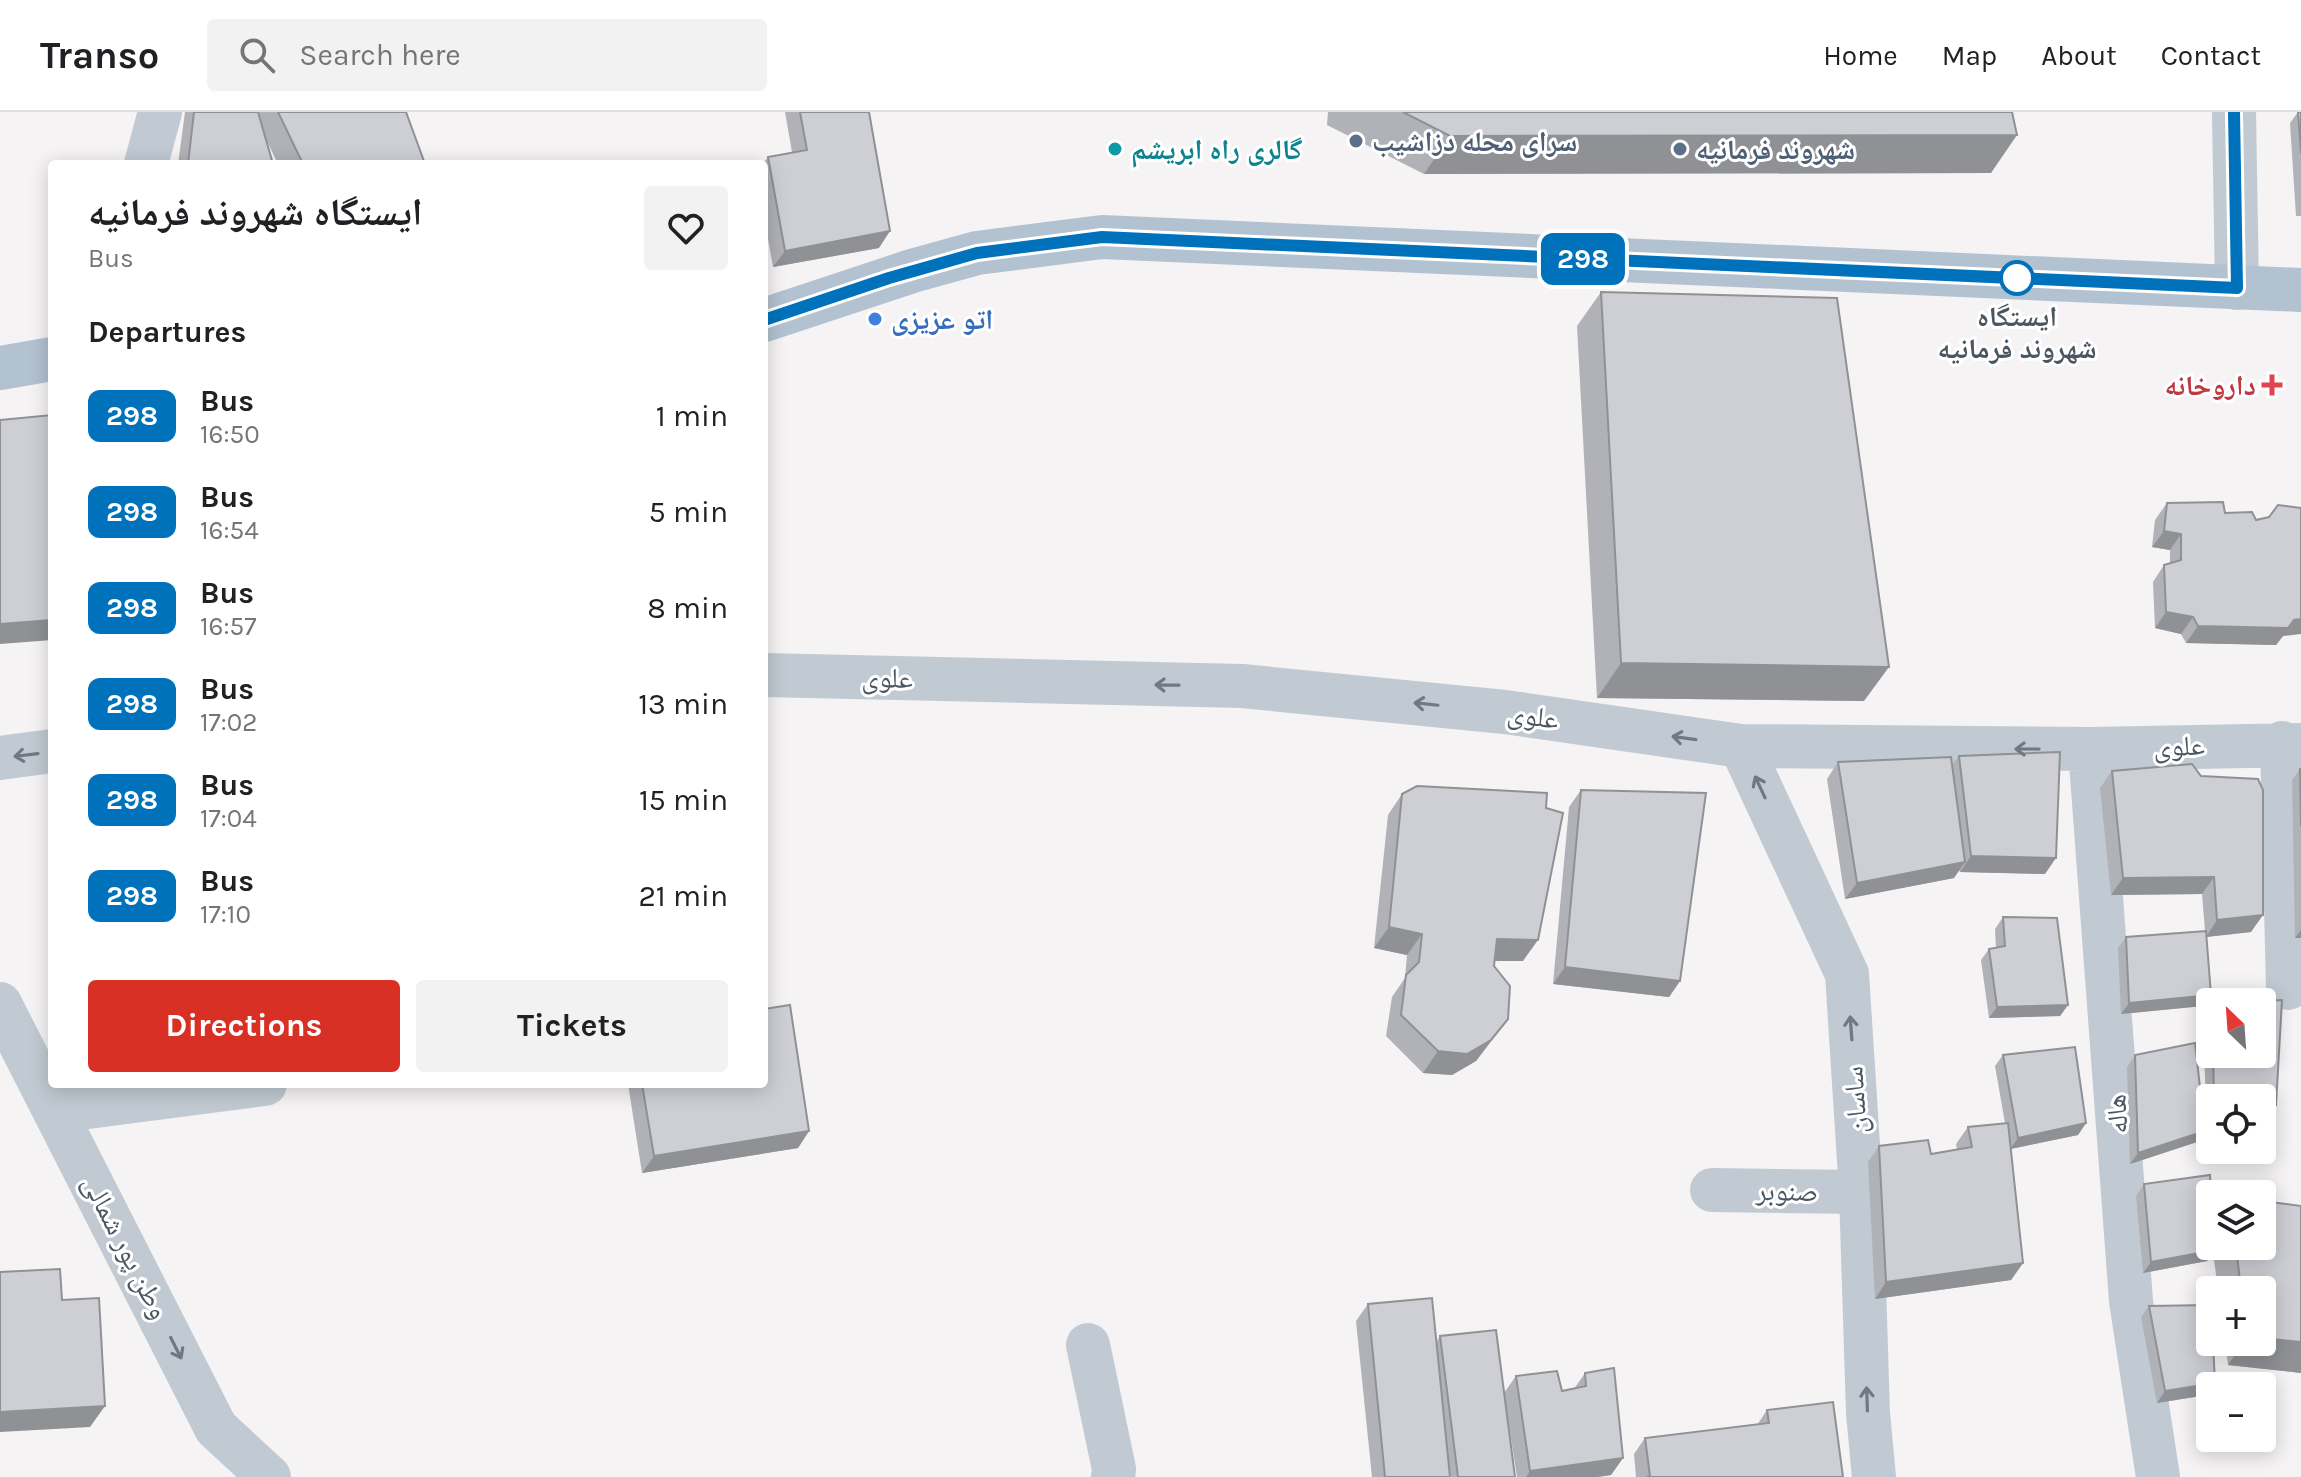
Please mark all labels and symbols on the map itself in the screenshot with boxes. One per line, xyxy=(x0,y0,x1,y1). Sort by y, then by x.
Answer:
place label: سرای محله دزاشیب xyxy=(1372,125,1577,158)
marker: سرای محله دزاشیب xyxy=(1347,132,1365,150)
place label: گالری راه ابریشم xyxy=(1131,133,1302,168)
place label: شهروند فرمانیه xyxy=(1696,133,1855,166)
marker: گالری راه ابریشم xyxy=(1106,140,1124,158)
marker: شهروند فرمانیه xyxy=(1671,140,1689,158)
line badge: 298 xyxy=(1537,233,1629,285)
marker: ایستگاه شهروند فرمانیه xyxy=(2000,261,2034,295)
place label: ایستگاه شهروند فرمانیه xyxy=(1937,300,2097,365)
place label: اتو عزیزی xyxy=(891,303,993,336)
marker: اتو عزیزی xyxy=(866,310,884,328)
place label: داروخانه xyxy=(2164,369,2256,402)
marker: داروخانه xyxy=(2263,376,2281,394)
street label: علوی xyxy=(861,661,913,695)
one-way arrow xyxy=(1154,677,1181,692)
street label: علوی xyxy=(1505,696,1561,736)
one-way arrow xyxy=(1413,697,1440,712)
street label: علوی xyxy=(2153,729,2205,763)
one-way arrow xyxy=(1672,730,1697,745)
one-way arrow xyxy=(2014,741,2041,757)
one-way arrow xyxy=(14,748,39,763)
one-way arrow xyxy=(1752,775,1767,799)
north arrow xyxy=(2196,988,2276,1068)
one-way arrow xyxy=(1843,1015,1858,1042)
street label: ساسان xyxy=(1836,1065,1874,1135)
street label: هاله xyxy=(2099,1093,2135,1135)
street label: وطن پور شمالی xyxy=(75,1170,176,1325)
street label: صنوبر xyxy=(1755,1174,1818,1208)
one-way arrow xyxy=(169,1335,184,1359)
one-way arrow xyxy=(1860,1386,1875,1413)

